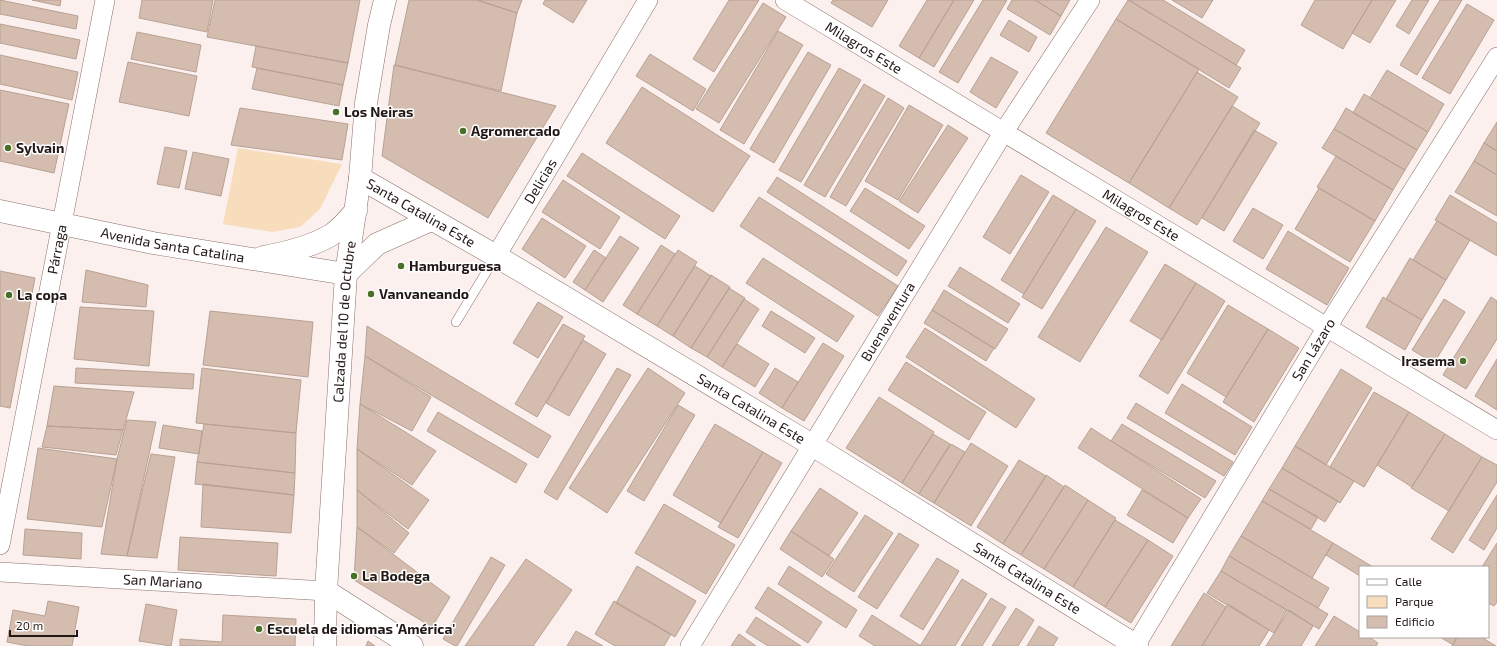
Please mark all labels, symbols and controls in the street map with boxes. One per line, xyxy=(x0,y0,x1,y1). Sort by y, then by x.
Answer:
street label: Milagros Este xyxy=(822,17,906,77)
place label: Los Neiras xyxy=(344,103,413,120)
marker: Los Neiras xyxy=(331,107,341,117)
place label: Agromercado xyxy=(471,122,560,139)
marker: Agromercado xyxy=(458,126,468,136)
place label: Sylvain xyxy=(16,139,64,156)
marker: Sylvain xyxy=(3,143,13,153)
street label: Delicias xyxy=(520,155,560,207)
street label: Santa Catalina Este xyxy=(363,174,479,250)
street label: Milagros Este xyxy=(1100,185,1183,244)
street label: Párraga xyxy=(43,223,70,276)
street label: Avenida Santa Catalina xyxy=(99,223,246,266)
street label: Calzada del 10 de Octubre xyxy=(329,240,359,403)
place label: Hamburguesa xyxy=(409,257,501,274)
marker: Hamburguesa xyxy=(396,261,406,271)
street label: Buenaventura xyxy=(857,279,918,364)
place label: Vanvaneando xyxy=(379,285,469,302)
place label: La copa xyxy=(17,286,67,303)
marker: Vanvaneando xyxy=(366,289,376,299)
marker: La copa xyxy=(4,290,14,300)
street label: San Lázaro xyxy=(1288,315,1338,384)
place label: Irasema xyxy=(1401,352,1455,369)
marker: Irasema xyxy=(1458,356,1468,366)
street label: Santa Catalina Este xyxy=(694,369,808,447)
street label: Santa Catalina Este xyxy=(971,538,1084,617)
legend xyxy=(1359,566,1489,638)
place label: La Bodega xyxy=(362,567,430,584)
street label: San Mariano xyxy=(122,570,203,592)
marker: La Bodega xyxy=(349,571,359,581)
text: Calle xyxy=(1395,574,1422,588)
text: Parque xyxy=(1395,594,1433,608)
scale bar xyxy=(10,612,77,638)
text: Edificio xyxy=(1395,614,1435,628)
text: 20 m xyxy=(16,618,43,632)
place label: Escuela de idiomas 'América' xyxy=(267,620,455,637)
marker: Escuela de idiomas 'América' xyxy=(254,624,264,634)

